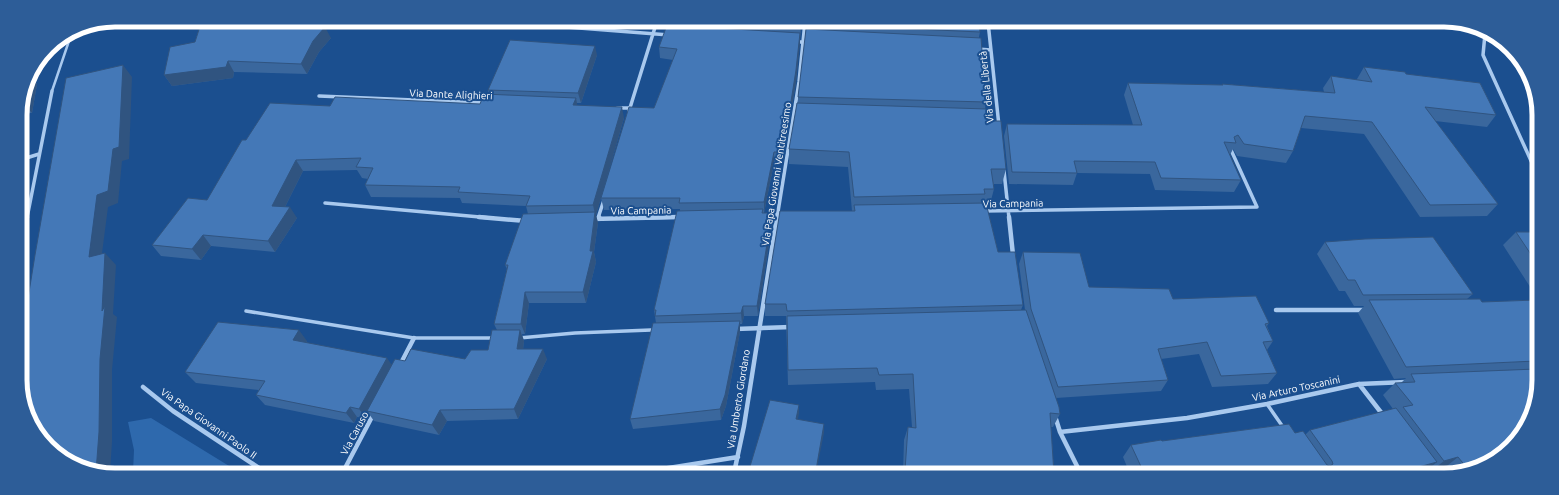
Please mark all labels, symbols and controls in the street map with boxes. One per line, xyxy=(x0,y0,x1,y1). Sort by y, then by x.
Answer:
street label: Via della Libertà xyxy=(977,50,996,123)
street label: Via Dante Alighieri xyxy=(409,88,493,101)
street label: Via Papa Giovanni Ventitreesimo xyxy=(760,101,793,247)
street label: Via Campania xyxy=(983,197,1043,210)
street label: Via Campania xyxy=(611,204,671,217)
street label: Via Umberto Giordano xyxy=(725,348,752,450)
street label: Via Arturo Toscanini xyxy=(1251,374,1341,403)
street label: Via Papa Giovanni Paolo II xyxy=(159,386,259,461)
street label: Via Caruso xyxy=(338,410,371,457)

